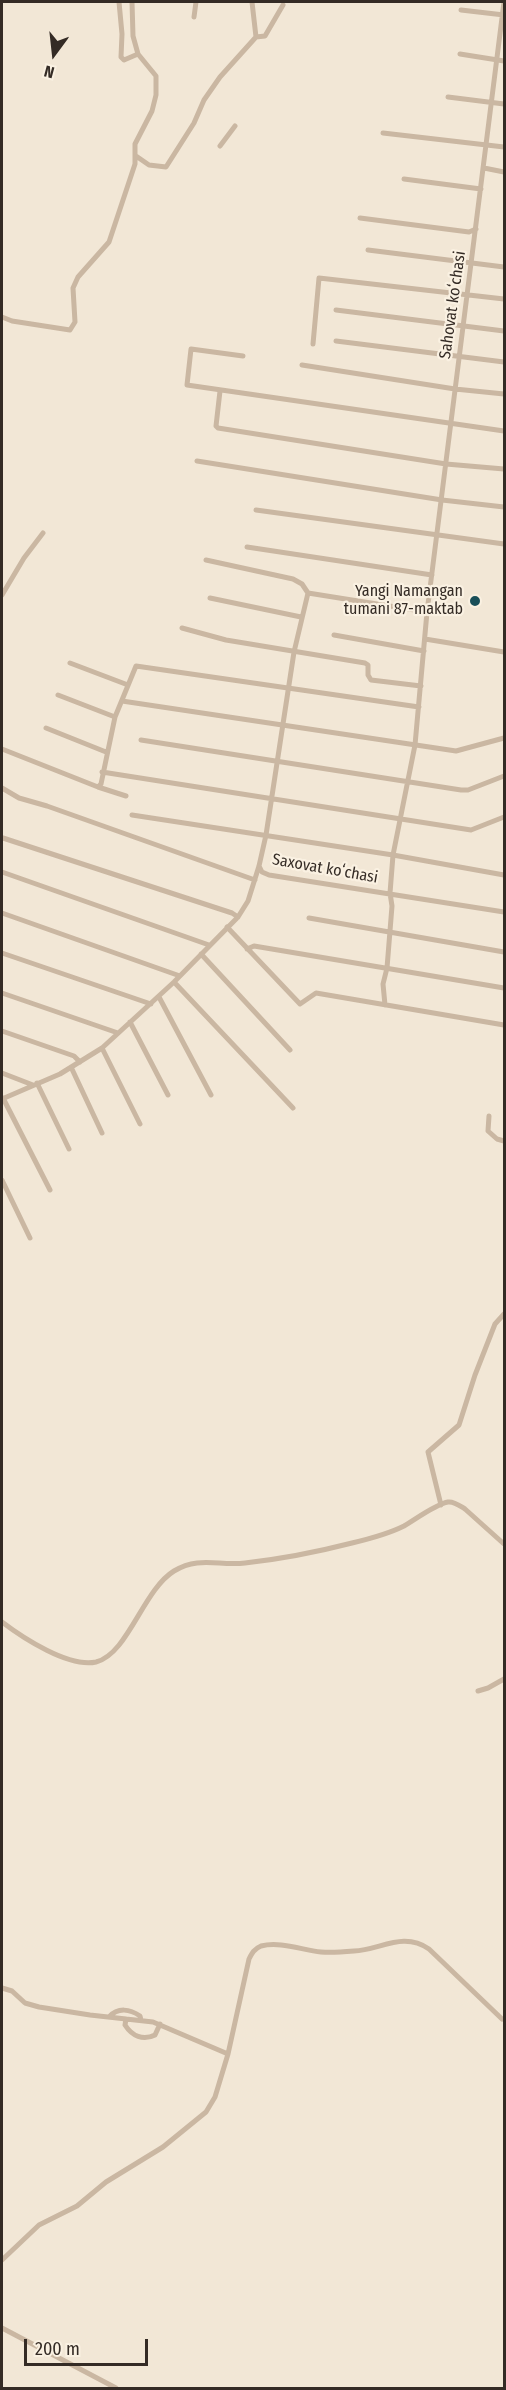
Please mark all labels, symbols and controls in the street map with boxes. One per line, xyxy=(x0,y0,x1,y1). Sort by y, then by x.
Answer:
north arrow xyxy=(24,24,84,84)
text: N xyxy=(42,61,56,82)
street label: Sahovat koʻchasi xyxy=(436,250,470,360)
place label: Yangi Namangan tumani 87-maktab xyxy=(344,582,463,620)
marker: Yangi Namangan tumani 87-maktab xyxy=(468,594,482,608)
street label: Saxovat koʻchasi xyxy=(271,850,379,888)
scale bar xyxy=(27,2327,152,2365)
text: 200 m xyxy=(35,2338,80,2360)

